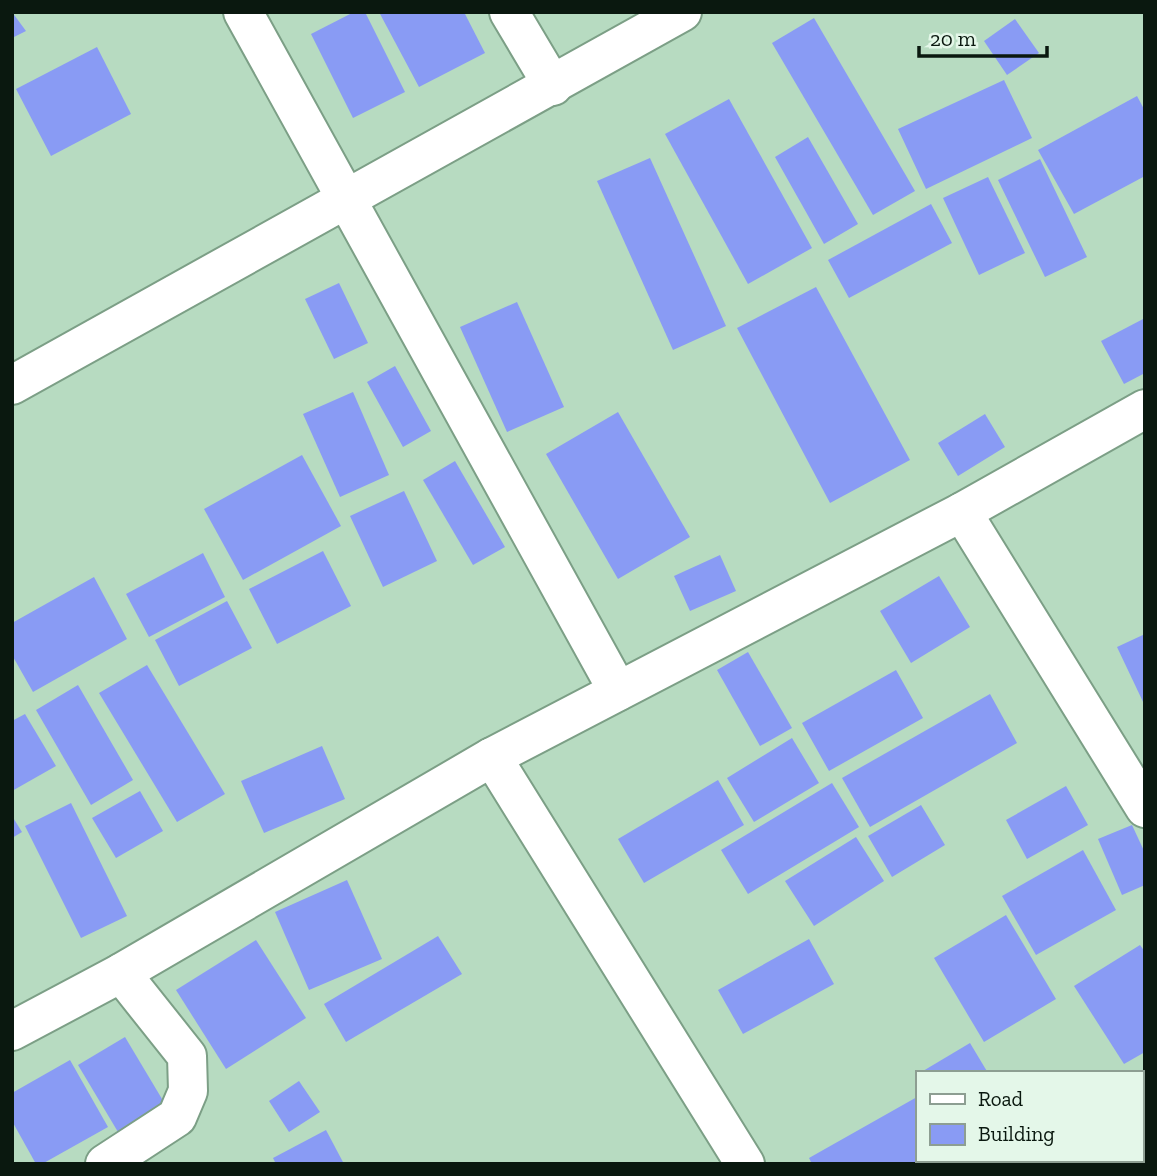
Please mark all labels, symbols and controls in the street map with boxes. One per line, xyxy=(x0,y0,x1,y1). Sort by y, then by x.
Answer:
scale bar xyxy=(919,14,1047,58)
text: 20 m xyxy=(930,26,976,51)
legend xyxy=(916,1071,1143,1162)
text: Road xyxy=(978,1086,1024,1111)
text: Building xyxy=(978,1121,1055,1146)

